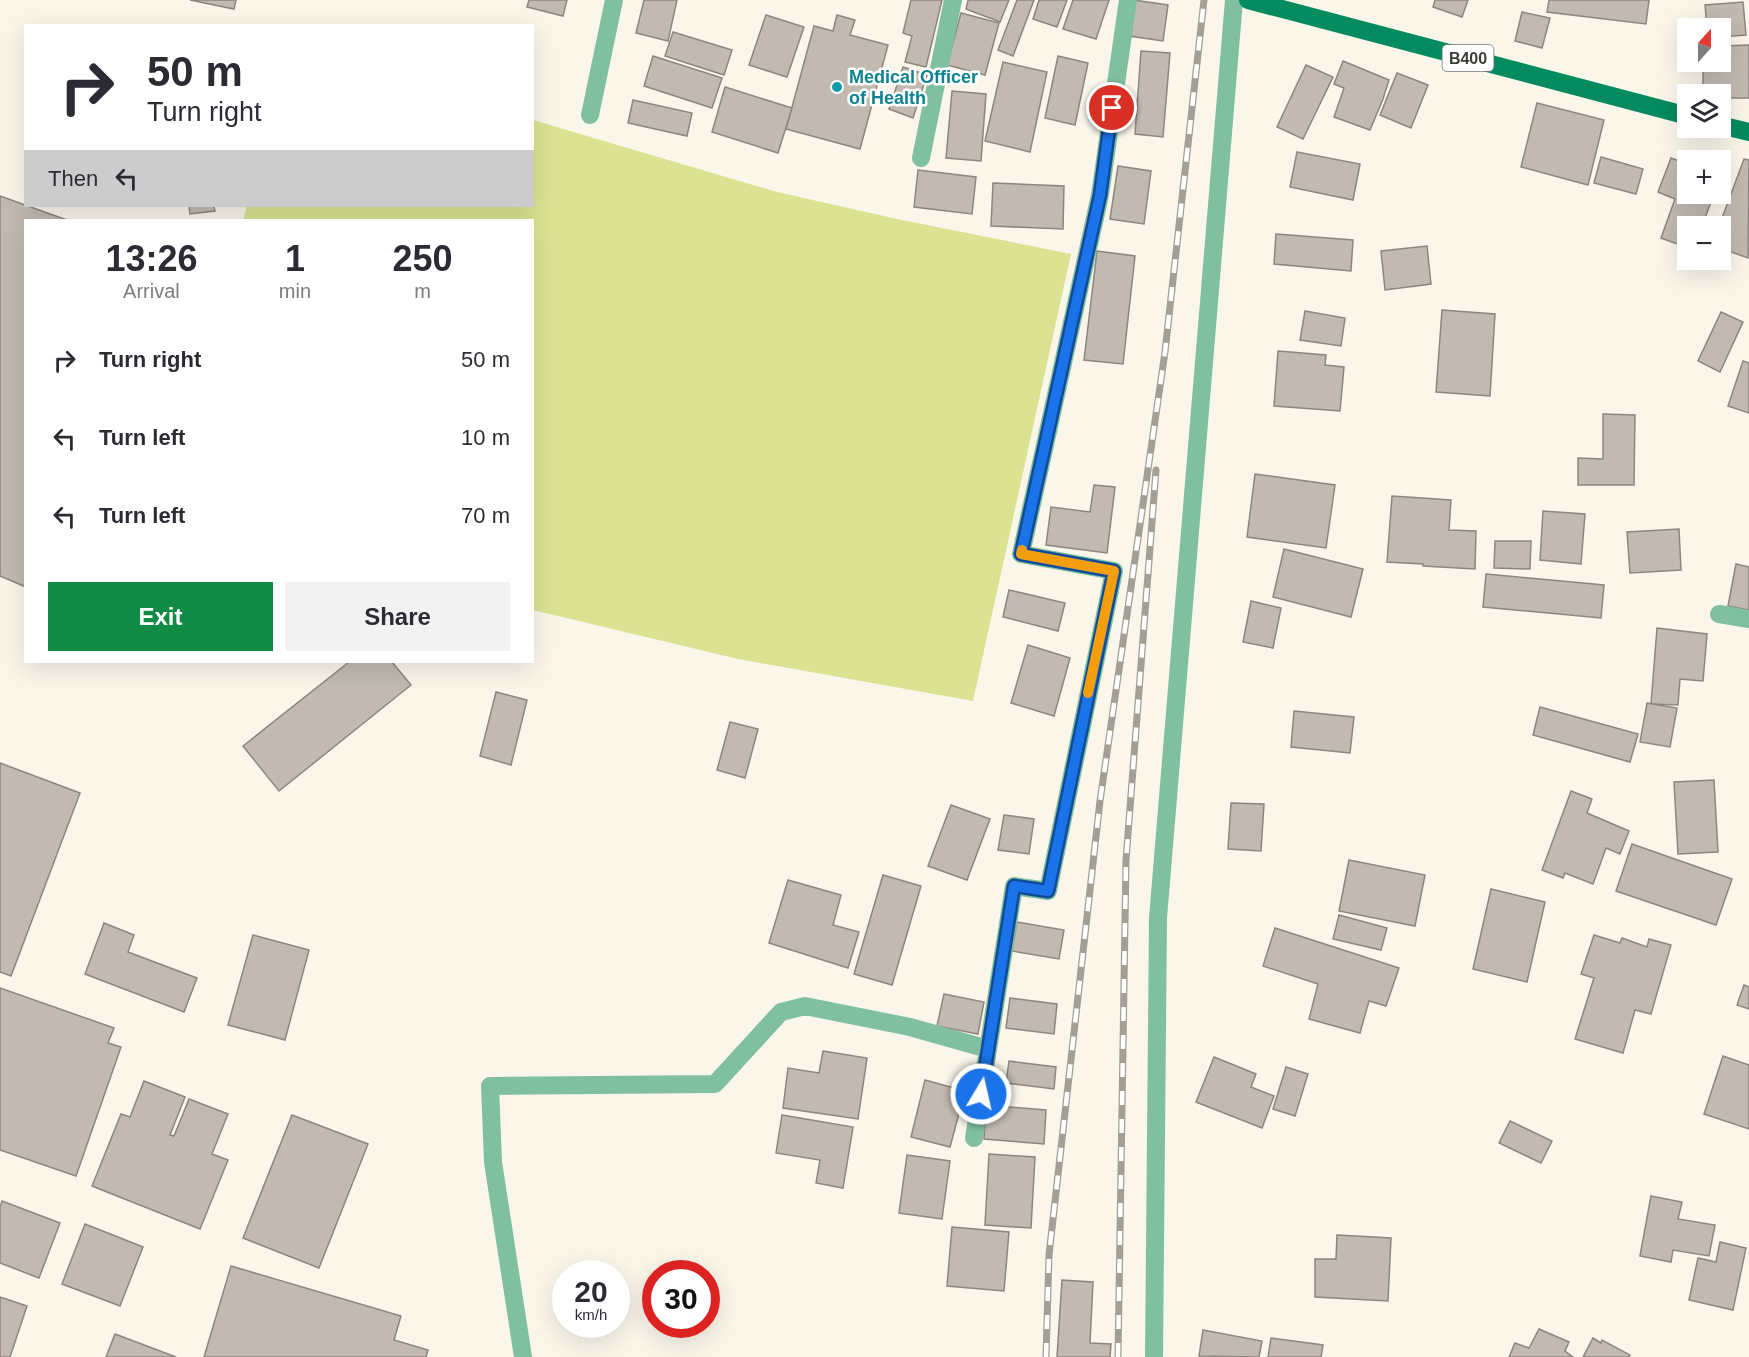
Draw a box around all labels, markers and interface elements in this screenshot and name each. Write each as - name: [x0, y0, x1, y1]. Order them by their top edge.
- north arrow: [1677, 18, 1731, 72]
- map controls: [1677, 18, 1731, 270]
- road number: B400: [1442, 45, 1494, 71]
- icon: right: [48, 48, 126, 126]
- text: 50 m: [147, 48, 243, 95]
- place label: Medical Officer of Health: [849, 67, 978, 108]
- marker: Medical Officer of Health: [830, 80, 844, 94]
- pin: [1086, 82, 1137, 133]
- button: layers: [1677, 84, 1731, 138]
- icon: arrive: [1095, 91, 1128, 124]
- text: Turn right: [147, 97, 262, 127]
- button: +: [1677, 150, 1731, 204]
- icon: left: [110, 162, 143, 195]
- text: Then: [48, 166, 98, 191]
- button: −: [1677, 216, 1731, 270]
- text: 13:26: [105, 238, 197, 279]
- text: 1: [285, 238, 305, 279]
- text: 250: [392, 238, 453, 279]
- text: Arrival: [123, 280, 180, 302]
- text: min: [279, 280, 311, 302]
- text: m: [414, 280, 431, 302]
- icon: right: [48, 344, 81, 377]
- text: Turn right: [99, 347, 201, 372]
- text: 50 m: [461, 347, 510, 372]
- icon: left: [48, 422, 81, 455]
- text: Turn left: [99, 425, 185, 450]
- text: 10 m: [461, 425, 510, 450]
- icon: left: [48, 500, 81, 533]
- text: Turn left: [99, 503, 185, 528]
- text: 70 m: [461, 503, 510, 528]
- button: Exit: [48, 582, 273, 651]
- button: Share: [285, 582, 510, 651]
- position arrow: [949, 1062, 1013, 1126]
- speed limit sign: 30: [642, 1260, 720, 1338]
- text: 20: [574, 1275, 608, 1308]
- text: km/h: [575, 1306, 607, 1323]

